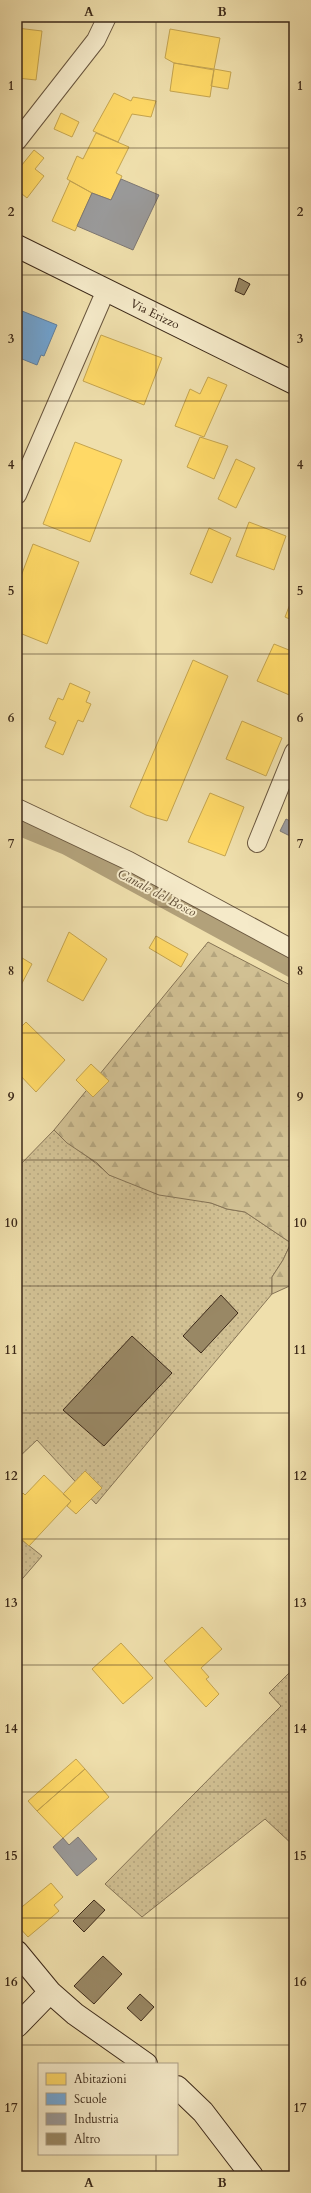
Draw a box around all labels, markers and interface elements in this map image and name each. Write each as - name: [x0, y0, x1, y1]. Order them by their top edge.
- text: A: [84, 3, 94, 21]
- text: B: [217, 3, 227, 21]
- text: 1: [8, 77, 14, 95]
- text: 1: [297, 77, 303, 95]
- text: 2: [8, 203, 15, 221]
- text: 2: [297, 203, 304, 221]
- street label: Via Erizzo: [128, 295, 183, 333]
- text: 3: [8, 330, 15, 348]
- text: 3: [297, 330, 304, 348]
- text: 4: [8, 456, 15, 474]
- text: 4: [297, 456, 304, 474]
- text: 5: [8, 582, 14, 600]
- text: 5: [297, 582, 303, 600]
- text: 6: [8, 709, 15, 727]
- text: 6: [297, 709, 304, 727]
- text: 7: [8, 835, 15, 853]
- text: 7: [297, 835, 304, 853]
- water label: Canale del Bosco: [114, 865, 200, 921]
- text: 8: [8, 962, 14, 980]
- text: 8: [297, 962, 303, 980]
- text: 9: [8, 1088, 15, 1106]
- text: 9: [297, 1088, 304, 1106]
- text: 10: [4, 1214, 18, 1232]
- text: 10: [293, 1214, 307, 1232]
- text: 11: [4, 1341, 18, 1359]
- text: 11: [293, 1341, 307, 1359]
- text: 12: [4, 1467, 18, 1485]
- text: 12: [293, 1467, 307, 1485]
- text: 13: [4, 1594, 18, 1612]
- text: 13: [293, 1594, 307, 1612]
- text: 14: [4, 1720, 18, 1738]
- text: 14: [293, 1720, 307, 1738]
- text: 15: [4, 1847, 18, 1865]
- text: 15: [293, 1847, 307, 1865]
- text: 16: [4, 1973, 18, 1991]
- text: 16: [293, 1973, 307, 1991]
- legend: [38, 2063, 178, 2155]
- text: Abitazioni: [74, 2071, 127, 2087]
- text: Scuole: [74, 2091, 107, 2107]
- text: 17: [4, 2099, 18, 2117]
- text: 17: [293, 2099, 307, 2117]
- text: Industria: [74, 2111, 119, 2127]
- text: Altro: [74, 2131, 101, 2147]
- text: A: [84, 2174, 94, 2192]
- text: B: [217, 2174, 227, 2192]

